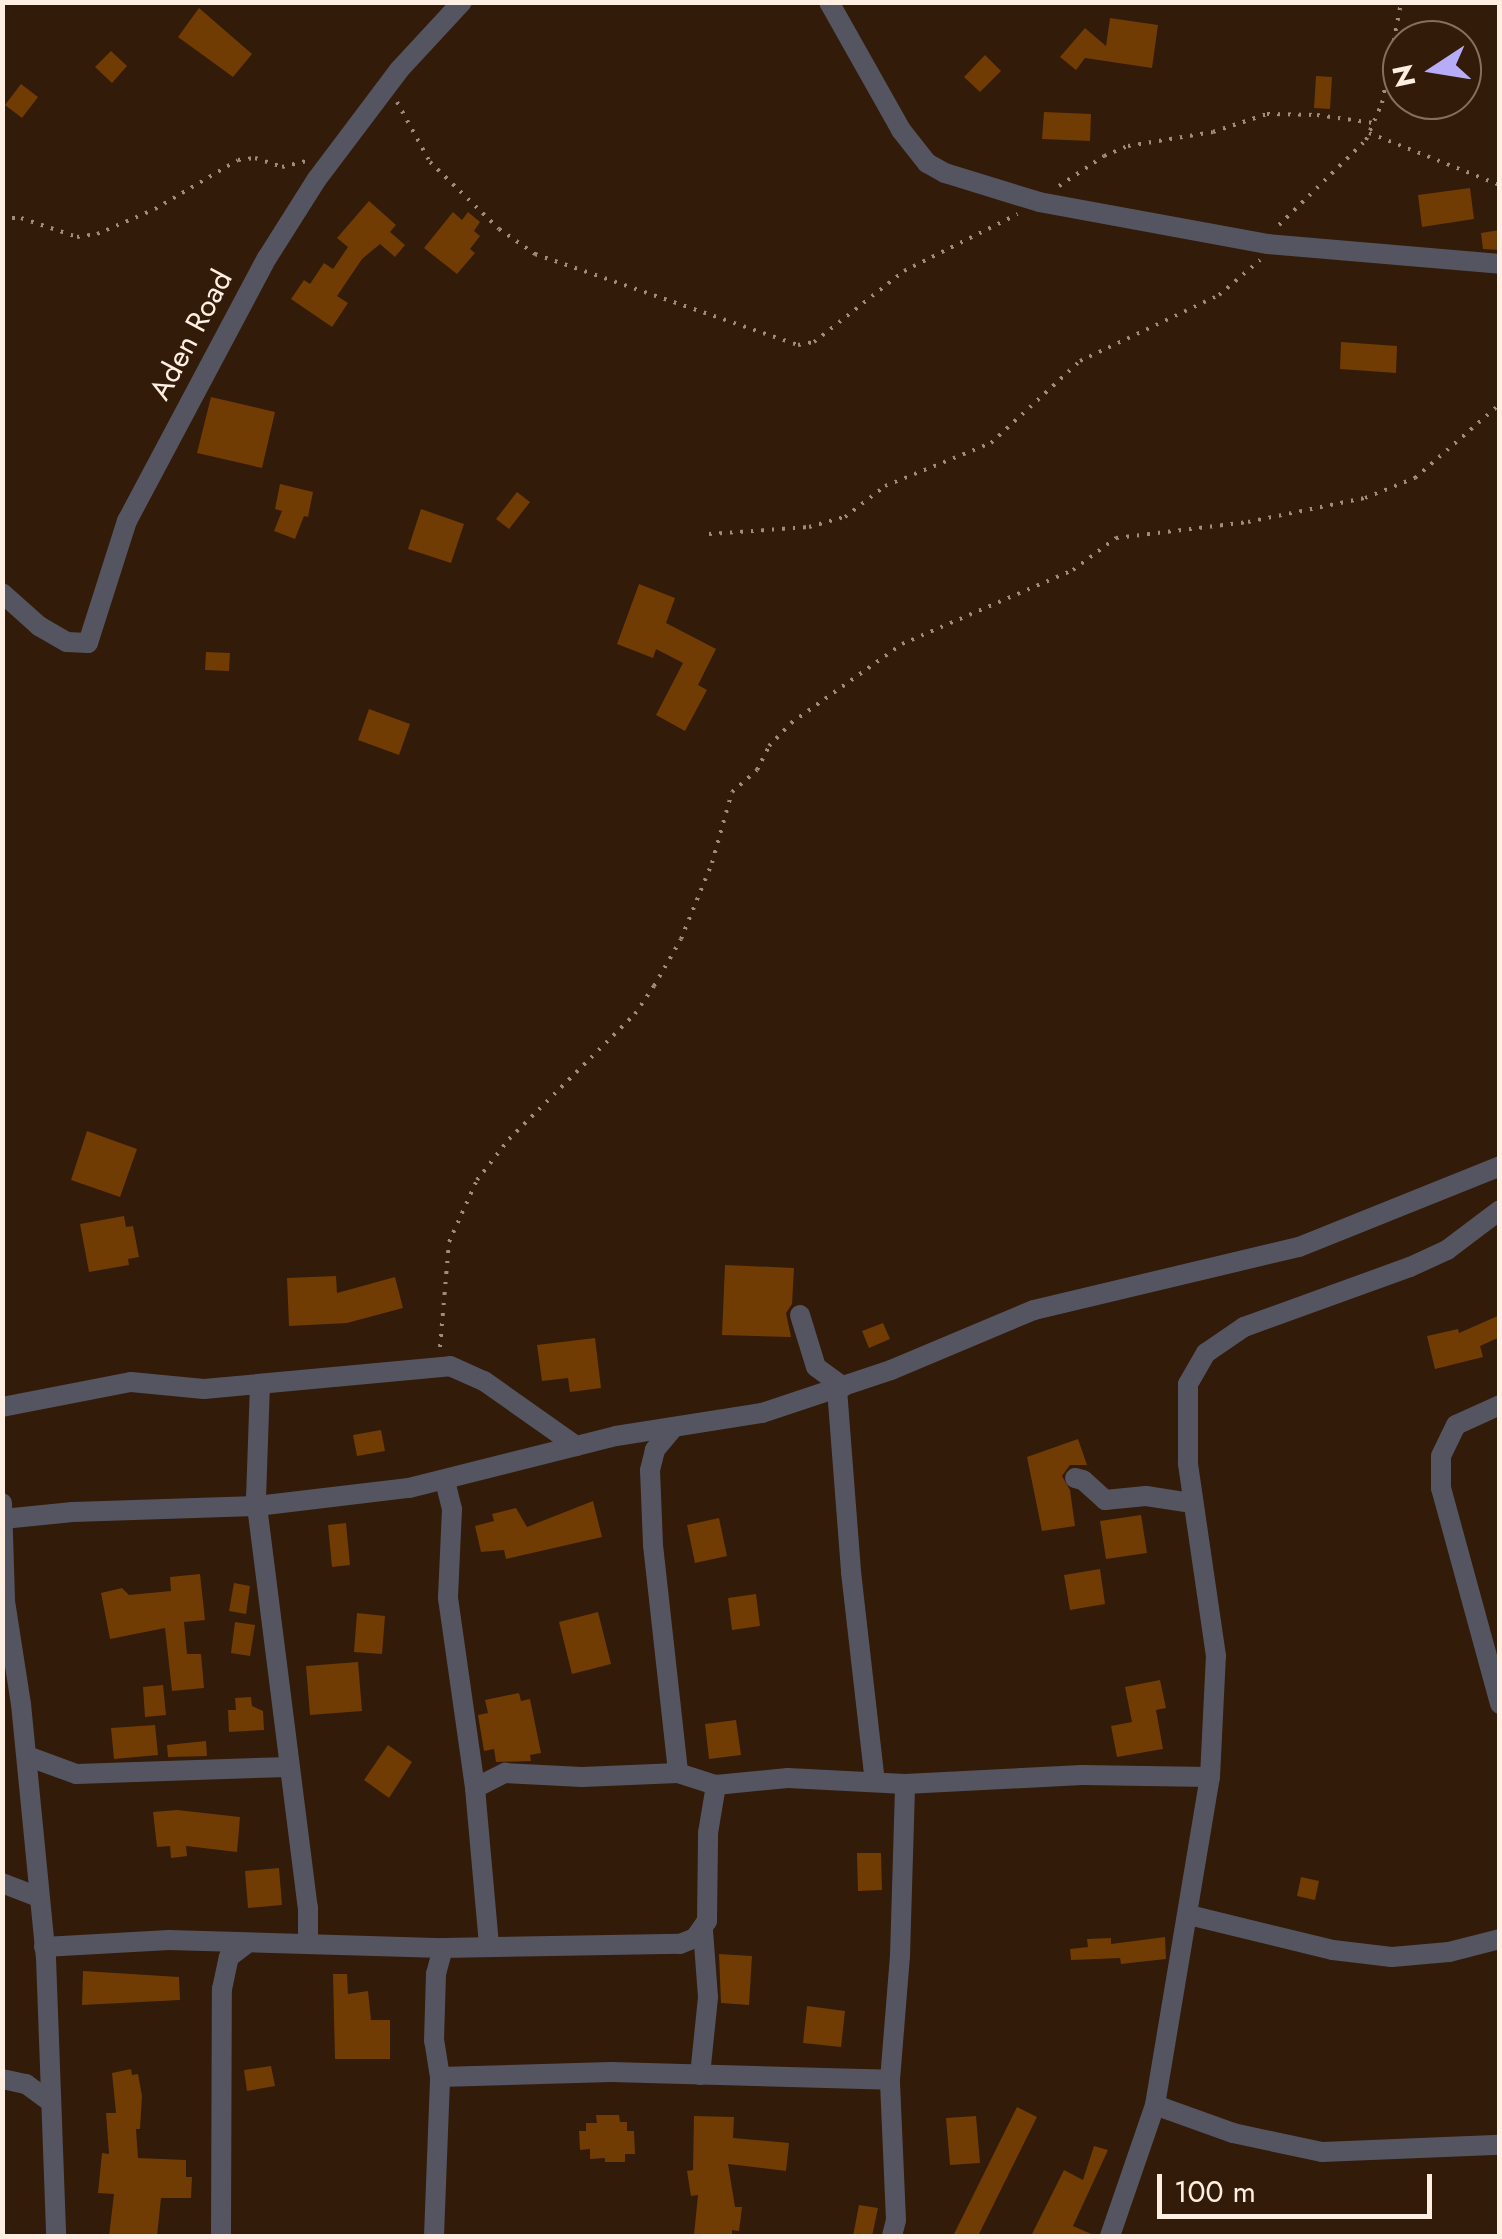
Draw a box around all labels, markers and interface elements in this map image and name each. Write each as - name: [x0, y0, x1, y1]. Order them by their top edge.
- north arrow: [1382, 20, 1482, 120]
- text: N: [1382, 61, 1426, 91]
- street label: Aden Road: [142, 264, 240, 406]
- scale bar: [1162, 2154, 1437, 2216]
- text: 100 m: [1174, 2170, 1256, 2213]

